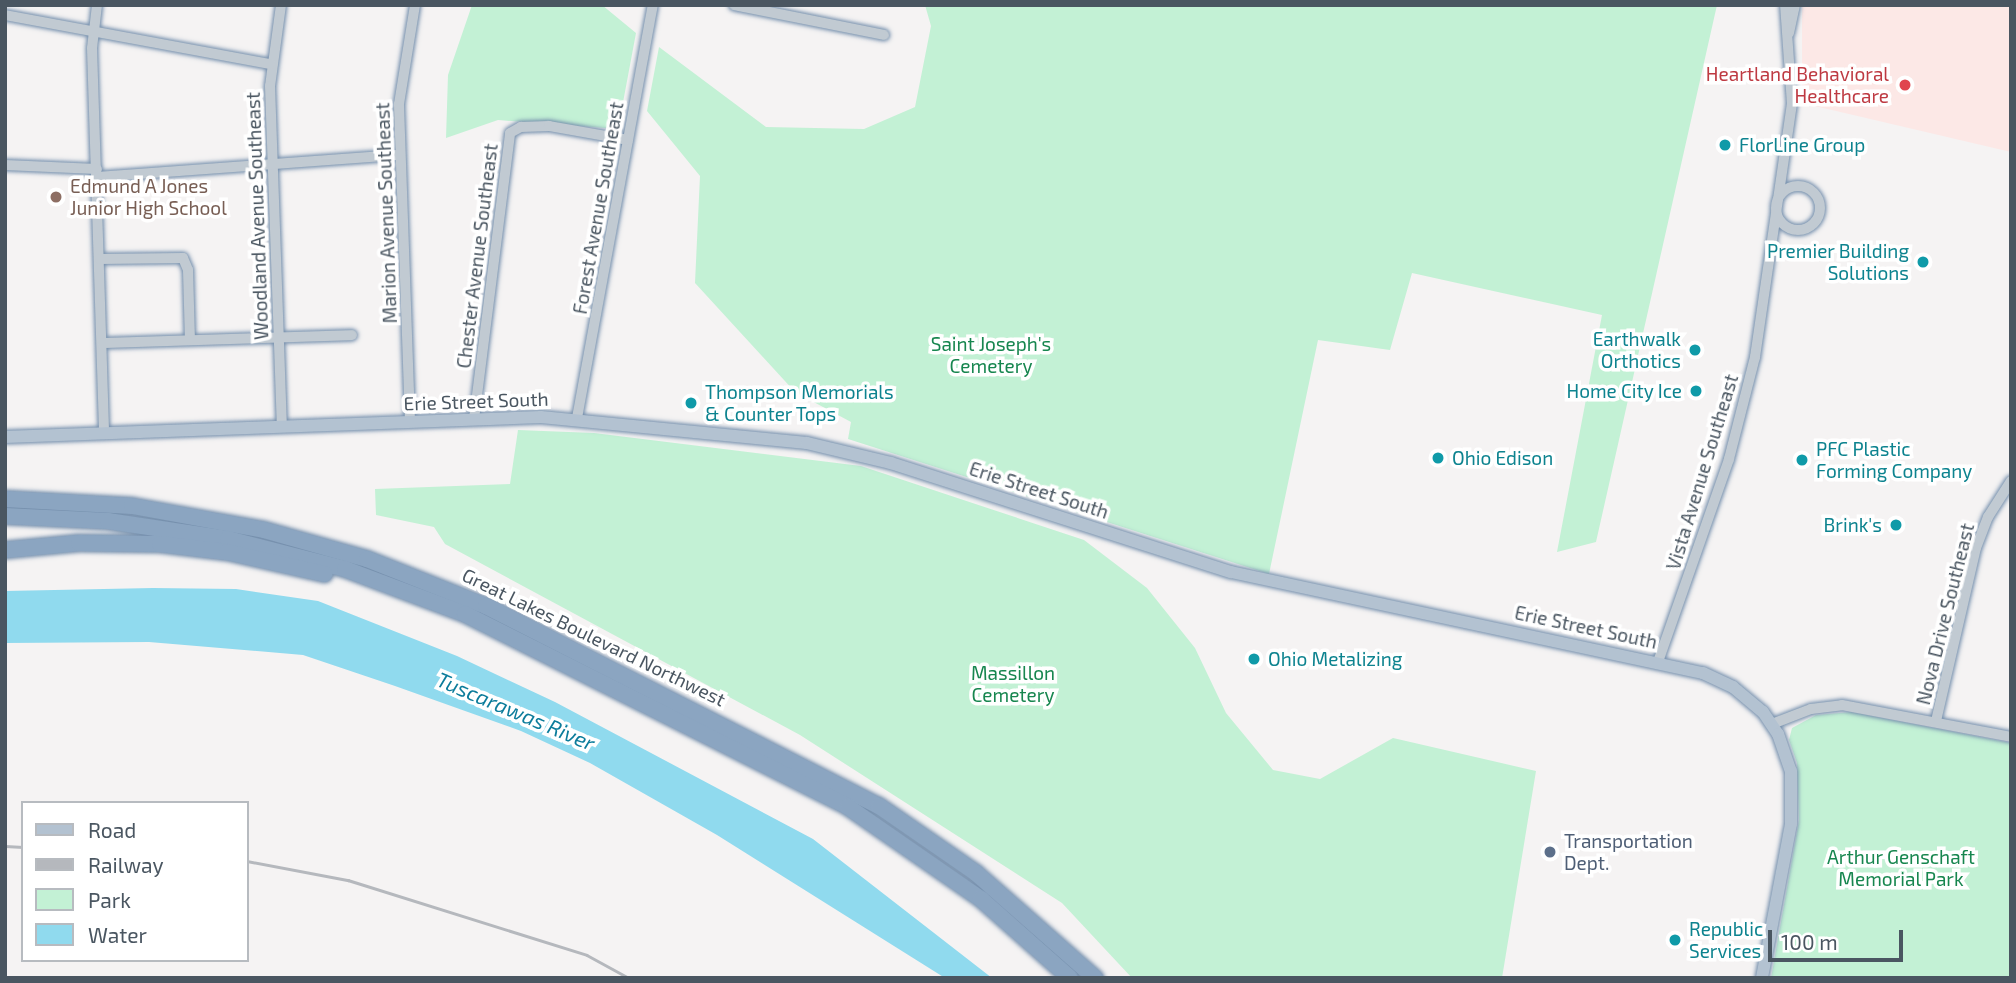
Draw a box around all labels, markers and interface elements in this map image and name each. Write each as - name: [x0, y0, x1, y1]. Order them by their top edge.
- place label: Heartland Behavioral Healthcare: [1706, 63, 1889, 107]
- marker: Heartland Behavioral Healthcare: [1895, 75, 1915, 95]
- street label: Woodland Avenue Southeast: [241, 91, 273, 341]
- street label: Forest Avenue Southeast: [568, 100, 628, 316]
- street label: Marion Avenue Southeast: [371, 102, 401, 324]
- place label: FlorLine Group: [1739, 134, 1865, 156]
- marker: FlorLine Group: [1717, 137, 1733, 153]
- street label: Chester Avenue Southeast: [452, 142, 502, 370]
- place label: Edmund A Jones Junior High School: [70, 175, 227, 219]
- marker: Edmund A Jones Junior High School: [48, 189, 64, 205]
- place label: Premier Building Solutions: [1767, 240, 1909, 284]
- marker: Premier Building Solutions: [1915, 254, 1931, 270]
- place label: Earthwalk Orthotics: [1593, 328, 1681, 372]
- park label: Saint Joseph's Cemetery: [931, 333, 1051, 377]
- marker: Earthwalk Orthotics: [1687, 342, 1703, 358]
- street label: Vista Avenue Southeast: [1661, 371, 1743, 573]
- place label: Home City Ice: [1566, 380, 1682, 402]
- place label: Thompson Memorials & Counter Tops: [705, 381, 894, 425]
- marker: Home City Ice: [1688, 383, 1704, 399]
- street label: Erie Street South: [403, 387, 549, 415]
- marker: Thompson Memorials & Counter Tops: [683, 395, 699, 411]
- place label: PFC Plastic Forming Company: [1816, 438, 1972, 482]
- place label: Ohio Edison: [1452, 447, 1553, 469]
- marker: Ohio Edison: [1430, 450, 1446, 466]
- marker: PFC Plastic Forming Company: [1794, 452, 1810, 468]
- street label: Erie Street South: [967, 457, 1111, 523]
- place label: Brink's: [1824, 514, 1882, 536]
- marker: Brink's: [1888, 517, 1904, 533]
- street label: Nova Drive Southeast: [1911, 521, 1979, 707]
- street label: Great Lakes Boulevard Northwest: [459, 563, 729, 711]
- street label: Erie Street South: [1513, 601, 1659, 653]
- place label: Ohio Metalizing: [1268, 648, 1402, 670]
- marker: Ohio Metalizing: [1246, 651, 1262, 667]
- park label: Massillon Cemetery: [971, 662, 1055, 706]
- water label: Tuscarawas River: [433, 666, 599, 756]
- legend: [21, 801, 248, 962]
- text: Road: [88, 817, 136, 842]
- place label: Transportation Dept.: [1564, 830, 1693, 874]
- marker: Transportation Dept.: [1542, 844, 1558, 860]
- park label: Arthur Genschaft Memorial Park: [1827, 846, 1975, 890]
- text: Railway: [88, 852, 164, 877]
- text: Park: [88, 887, 131, 912]
- scale bar: [1771, 916, 1906, 960]
- place label: Republic Services: [1689, 918, 1763, 962]
- text: Water: [88, 922, 147, 947]
- text: 100 m: [1781, 929, 1838, 954]
- marker: Republic Services: [1667, 932, 1683, 948]

